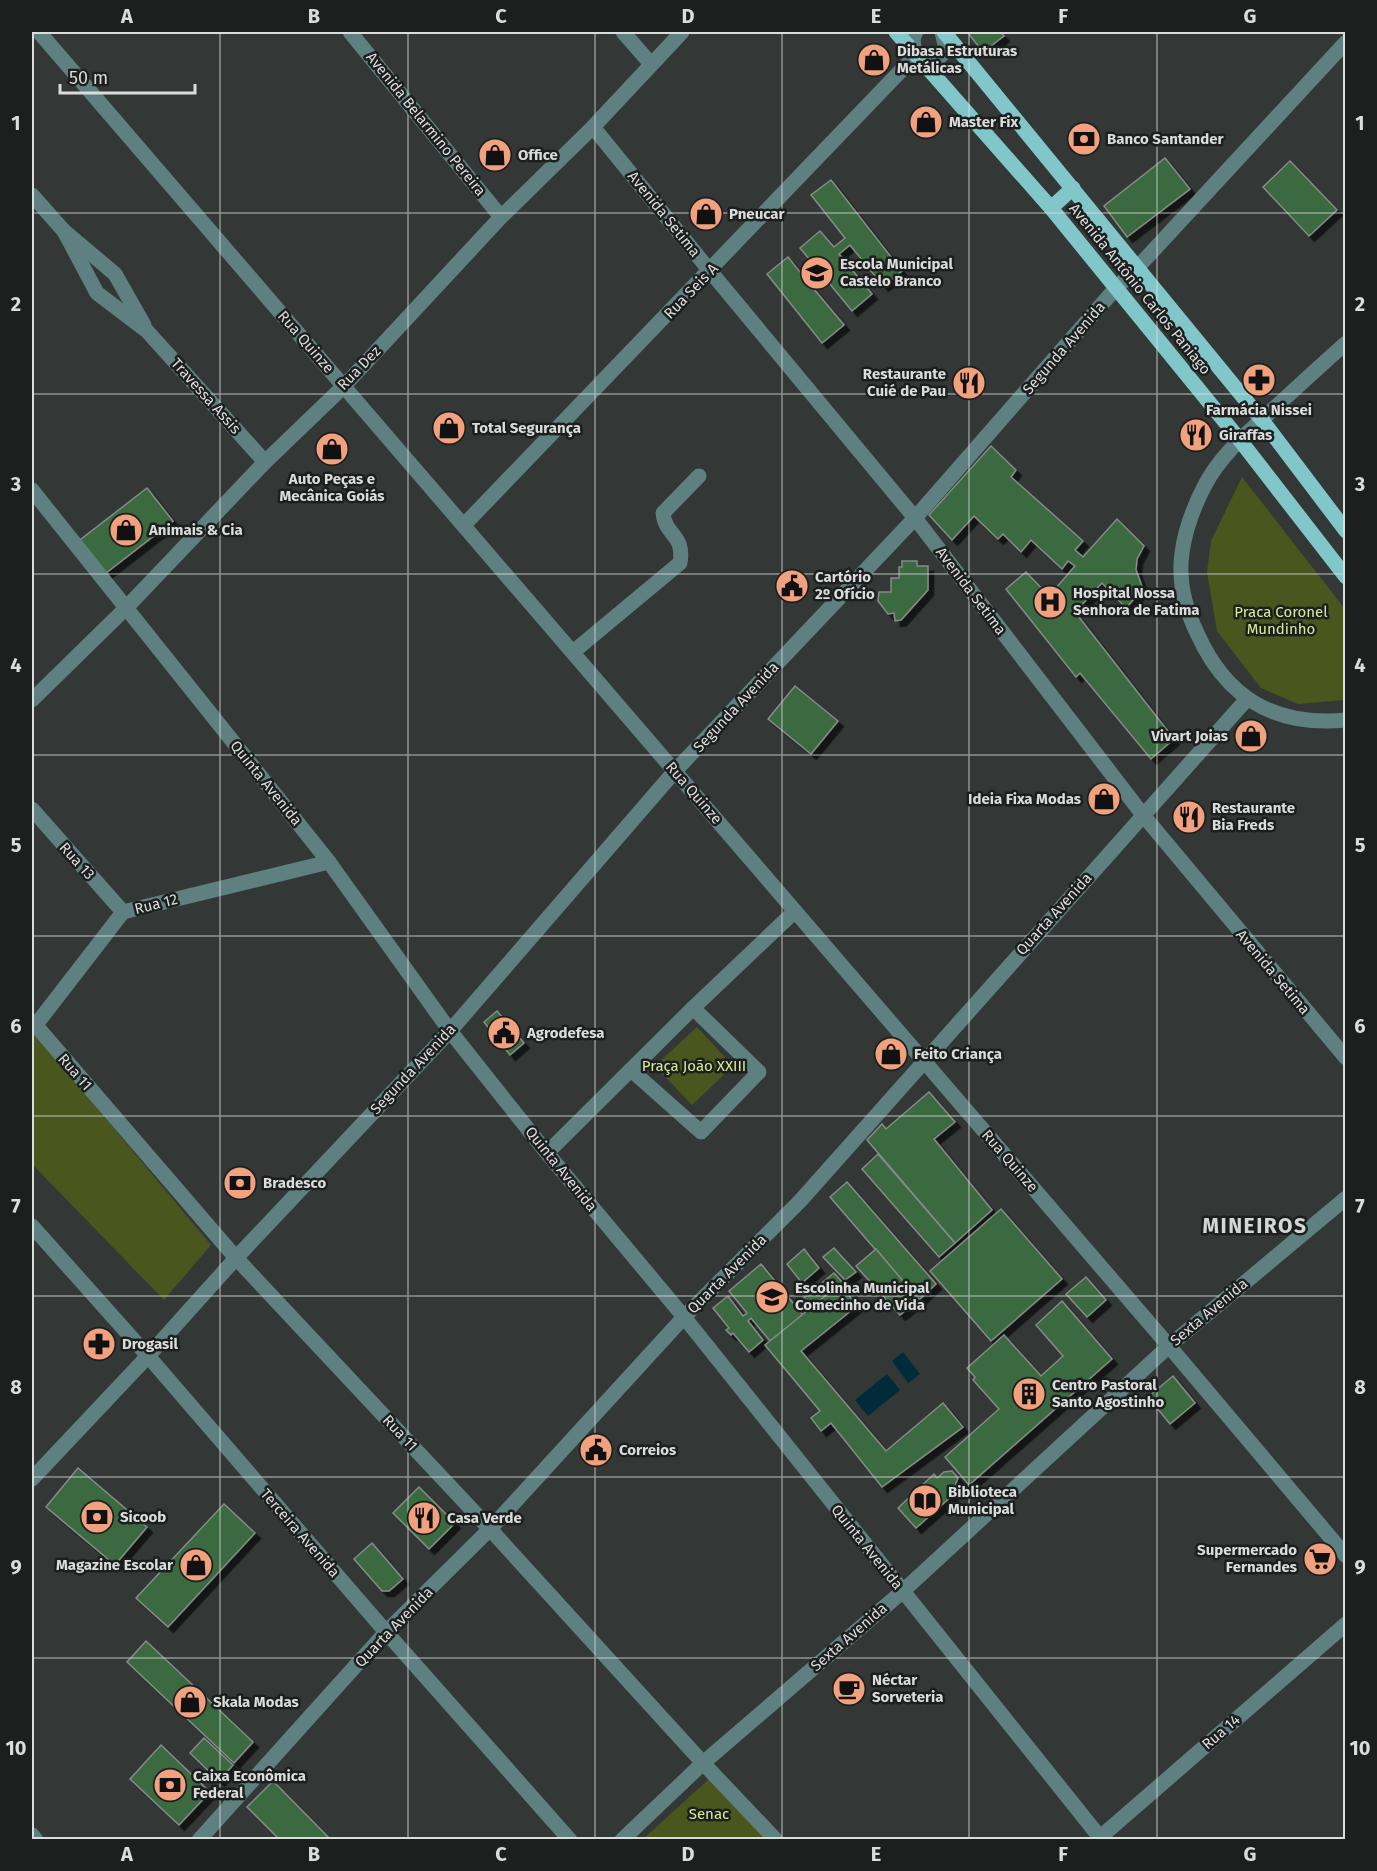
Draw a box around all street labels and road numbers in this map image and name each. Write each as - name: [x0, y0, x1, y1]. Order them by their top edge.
- street label: Avenida Belarmino Pereira: [362, 48, 490, 200]
- street label: Avenida Setima: [624, 167, 704, 261]
- street label: Avenida Antônio Carlos Paniago: [1065, 200, 1215, 378]
- street label: Rua Seis A: [660, 259, 722, 322]
- street label: Segunda Avenida: [1019, 298, 1109, 398]
- street label: Rua Quinze: [274, 307, 338, 377]
- street label: Rua Dez: [334, 342, 385, 394]
- street label: Travessa Assis: [167, 354, 245, 438]
- street label: Avenida Setima: [932, 544, 1010, 638]
- street label: Segunda Avenida: [690, 658, 782, 756]
- street label: Quinta Avenida: [226, 737, 306, 829]
- street label: Rua Quinze: [662, 758, 726, 828]
- street label: Rua 13: [56, 839, 98, 883]
- street label: Quarta Avenida: [1012, 869, 1096, 959]
- street label: Rua 12: [133, 890, 179, 918]
- street label: Avenida Setima: [1232, 926, 1314, 1018]
- street label: Segunda Avenida: [367, 1020, 459, 1118]
- street label: Rua 11: [54, 1050, 96, 1094]
- street label: Quinta Avenida: [521, 1123, 601, 1215]
- street label: Rua Quinze: [978, 1126, 1042, 1196]
- street label: Quarta Avenida: [684, 1231, 770, 1317]
- street label: Sexta Avenida: [1167, 1275, 1251, 1349]
- street label: Rua 11: [379, 1411, 421, 1455]
- street label: Terceira Avenida: [257, 1485, 343, 1581]
- street label: Quinta Avenida: [827, 1501, 907, 1593]
- street label: Quarta Avenida: [351, 1583, 437, 1671]
- street label: Sexta Avenida: [807, 1599, 891, 1675]
- street label: Rua 14: [1198, 1711, 1244, 1753]

